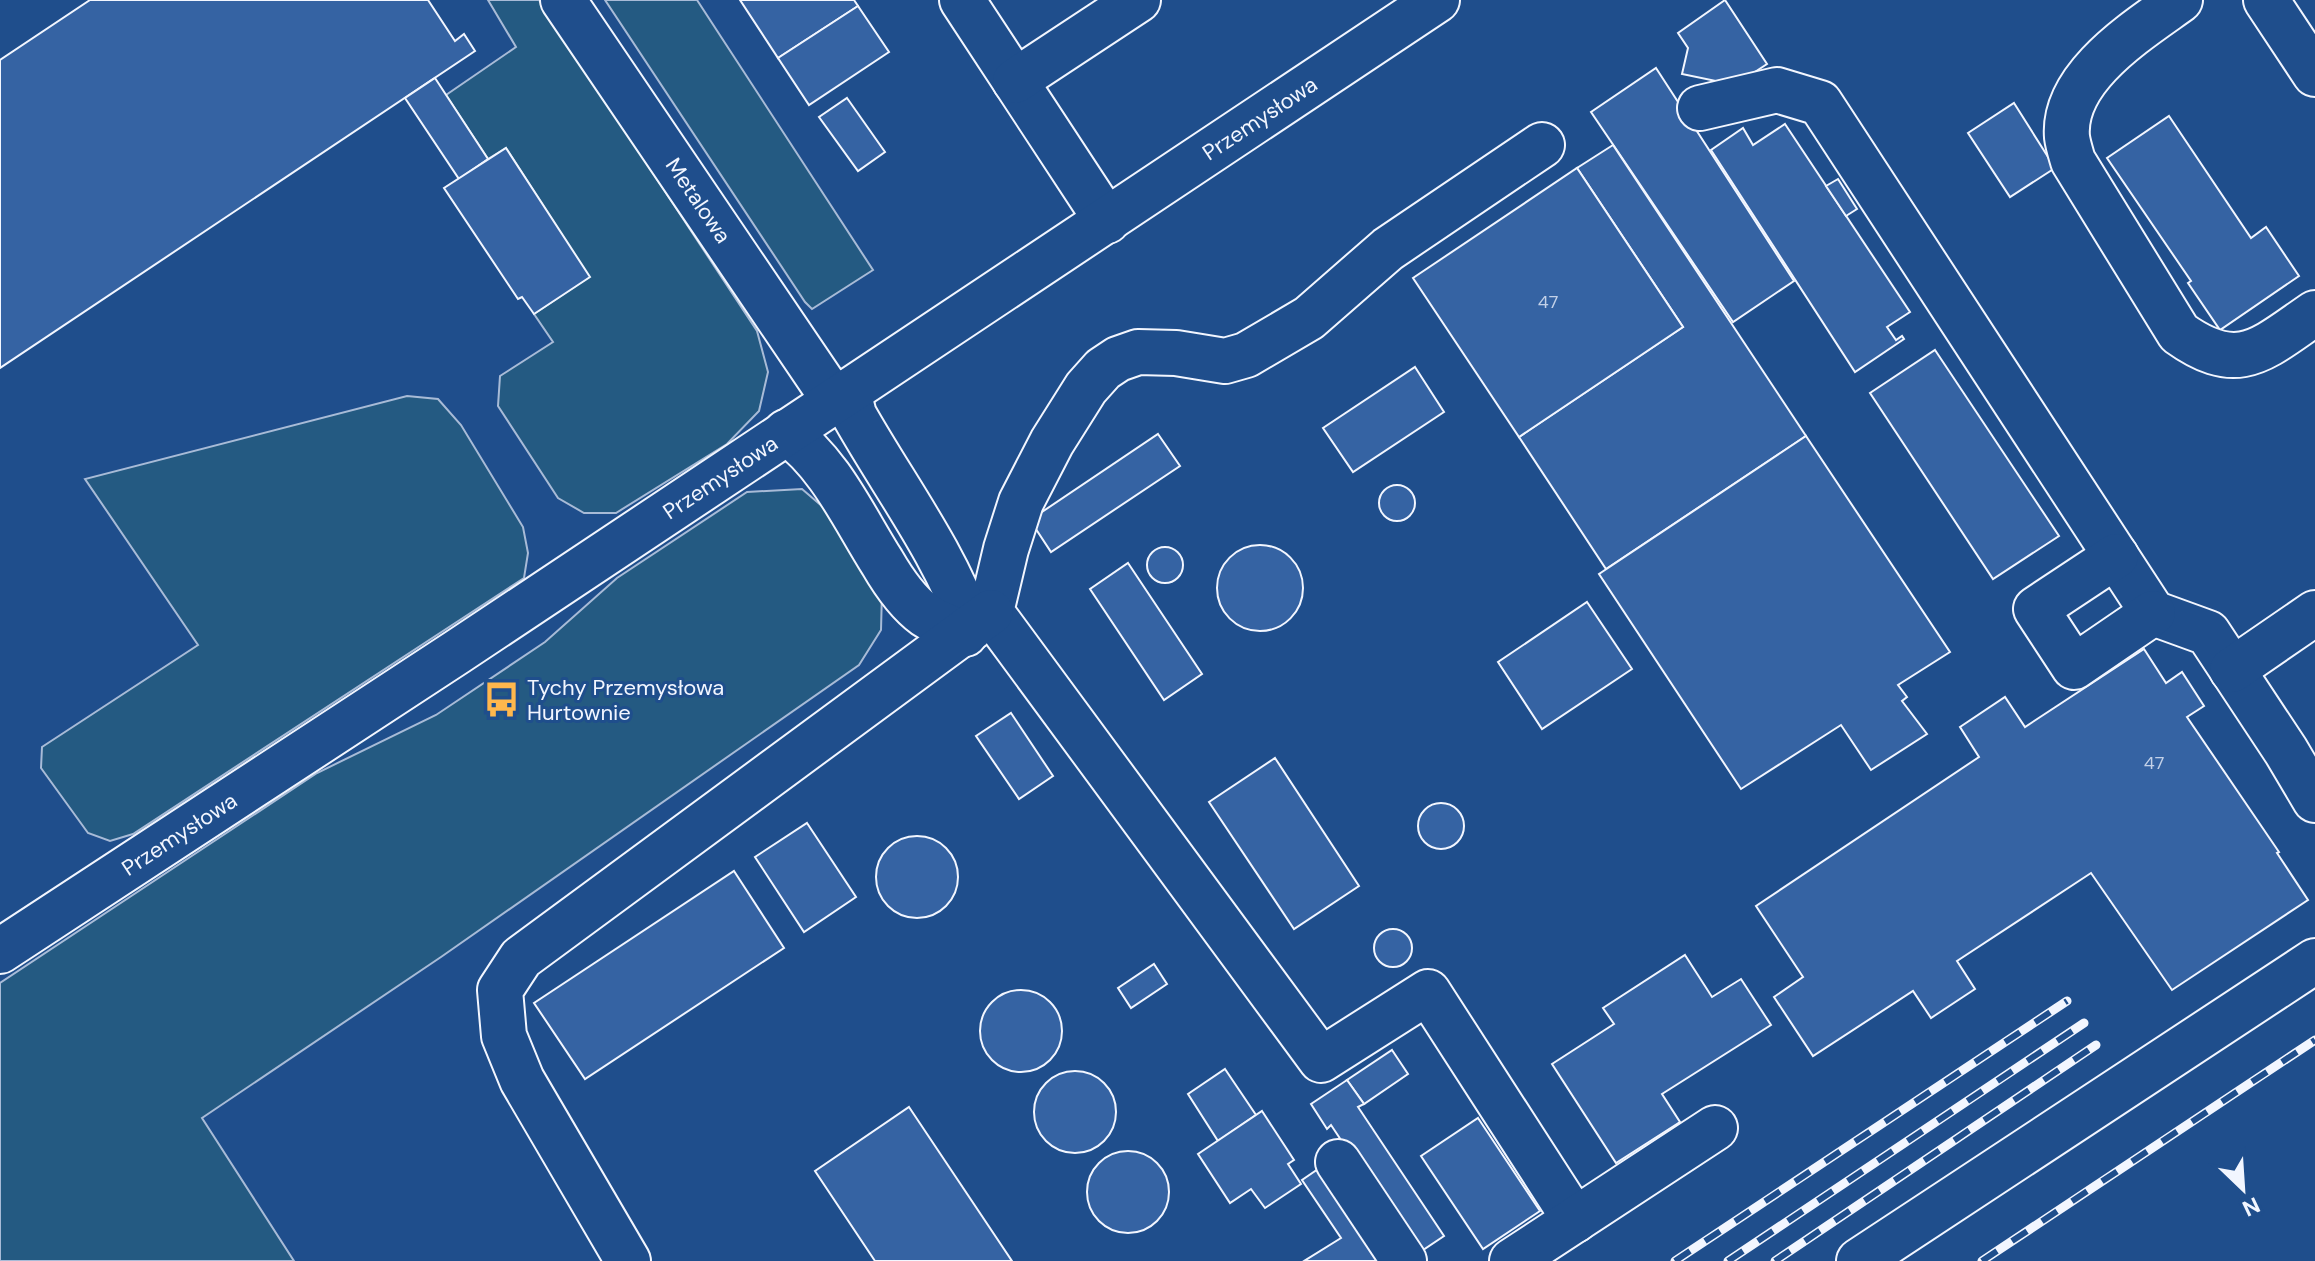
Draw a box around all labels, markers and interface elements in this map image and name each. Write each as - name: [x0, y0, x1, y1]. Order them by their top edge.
- street label: Przemysłowa: [1197, 69, 1322, 167]
- street label: Metalowa: [659, 152, 738, 249]
- house number: 47: [1538, 290, 1558, 314]
- street label: Przemysłowa: [657, 428, 783, 526]
- place label: Tychy Przemysłowa Hurtownie: [527, 673, 724, 727]
- bus stop icon: Tychy Przemysłowa Hurtownie: [482, 681, 520, 719]
- house number: 47: [2144, 751, 2164, 775]
- street label: Przemysłowa: [116, 786, 242, 882]
- north arrow: [2203, 1149, 2283, 1229]
- text: N: [2238, 1190, 2265, 1223]

